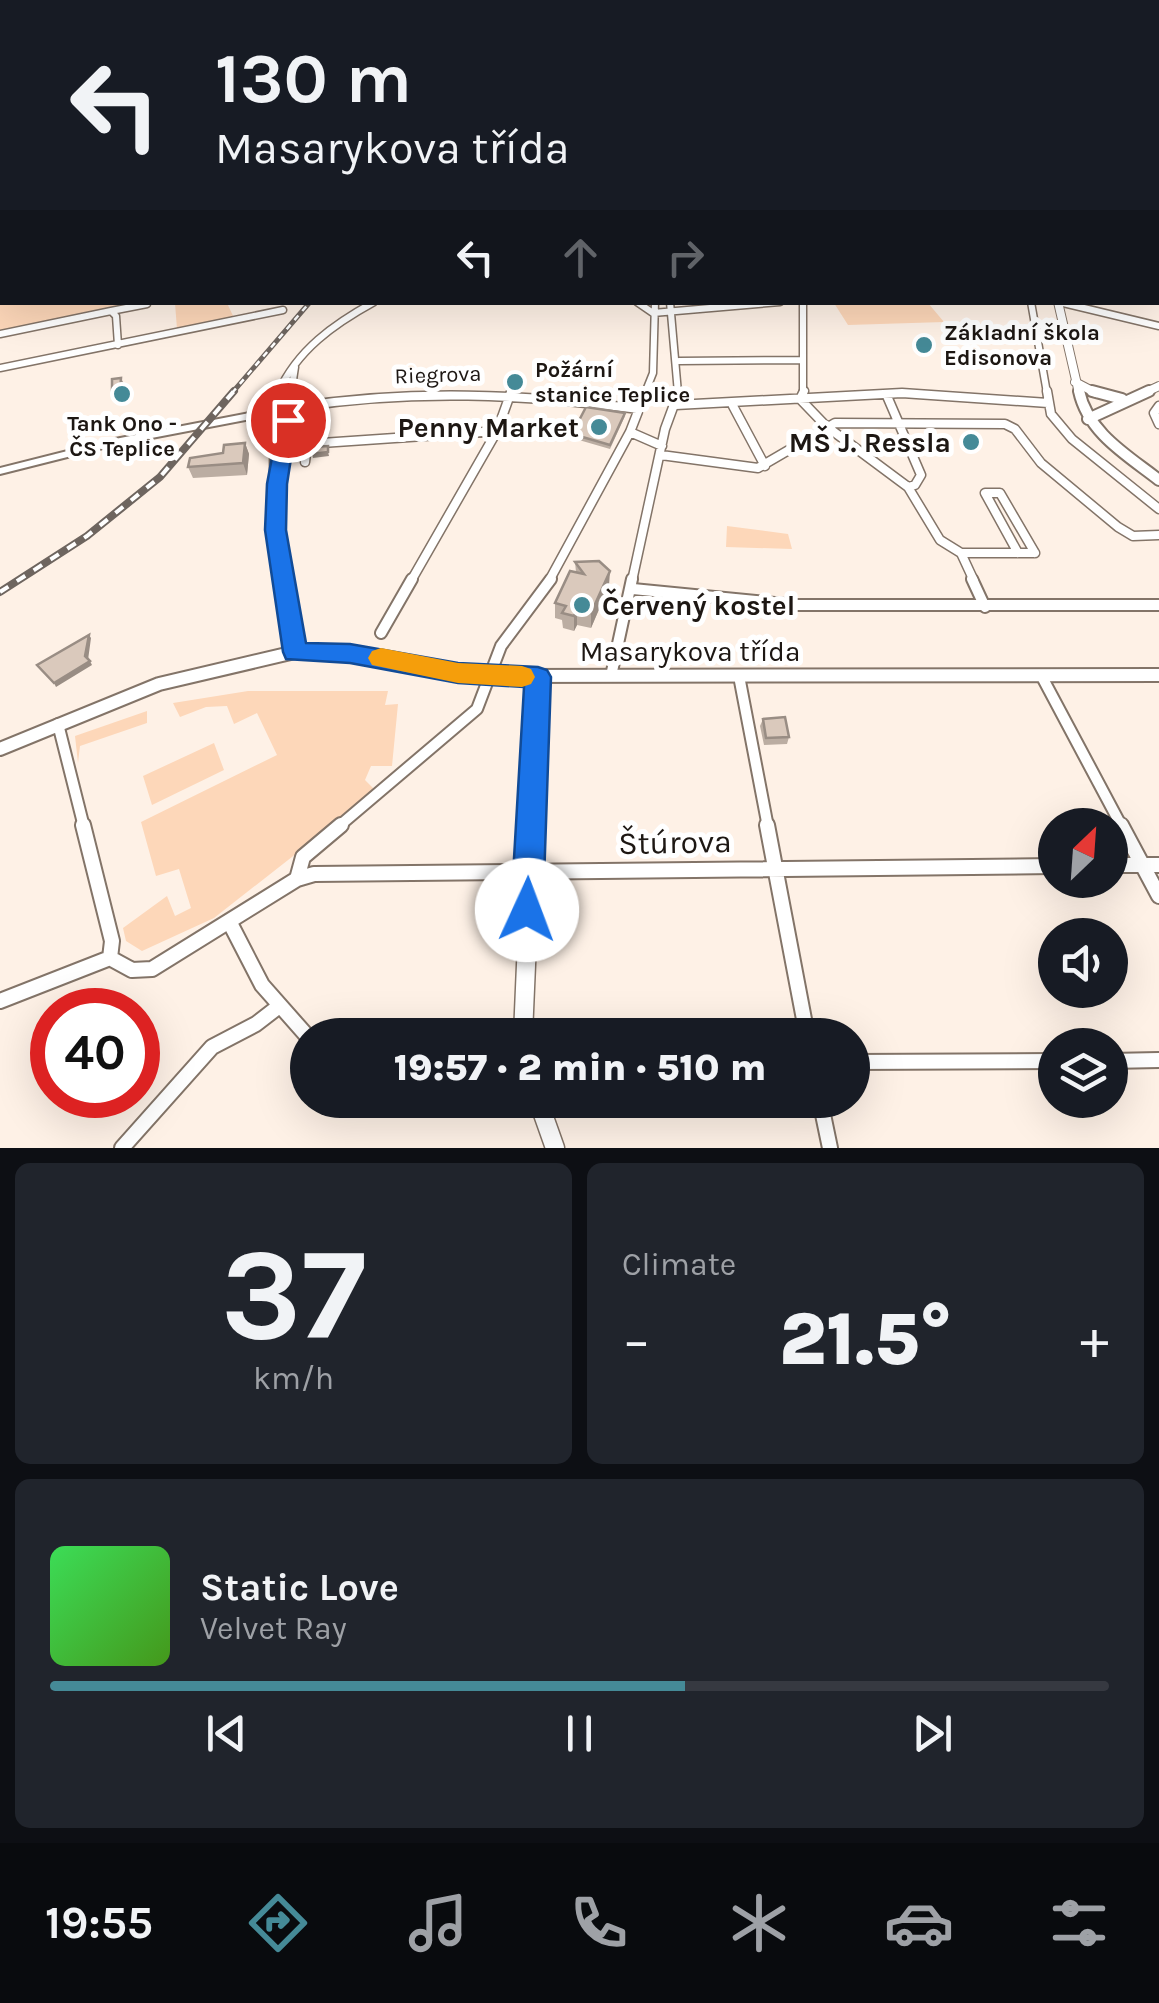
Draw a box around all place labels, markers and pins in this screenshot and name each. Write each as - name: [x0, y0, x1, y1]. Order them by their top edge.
- place label: Základní škola Edisonova: [944, 320, 1100, 371]
- marker: Základní škola Edisonova: [913, 334, 935, 356]
- place label: Požární stanice Teplice: [535, 357, 690, 408]
- marker: Požární stanice Teplice: [504, 371, 526, 393]
- pin: [246, 378, 331, 463]
- marker: Tank Ono - ČS Teplice: [111, 383, 133, 405]
- place label: Tank Ono - ČS Teplice: [67, 411, 177, 462]
- place label: Penny Market: [398, 411, 579, 444]
- marker: Penny Market: [588, 416, 610, 438]
- place label: MŠ J. Ressla: [789, 425, 951, 459]
- marker: MŠ J. Ressla: [960, 431, 982, 453]
- place label: Červený kostel: [602, 588, 795, 622]
- marker: Červený kostel: [571, 594, 593, 616]

